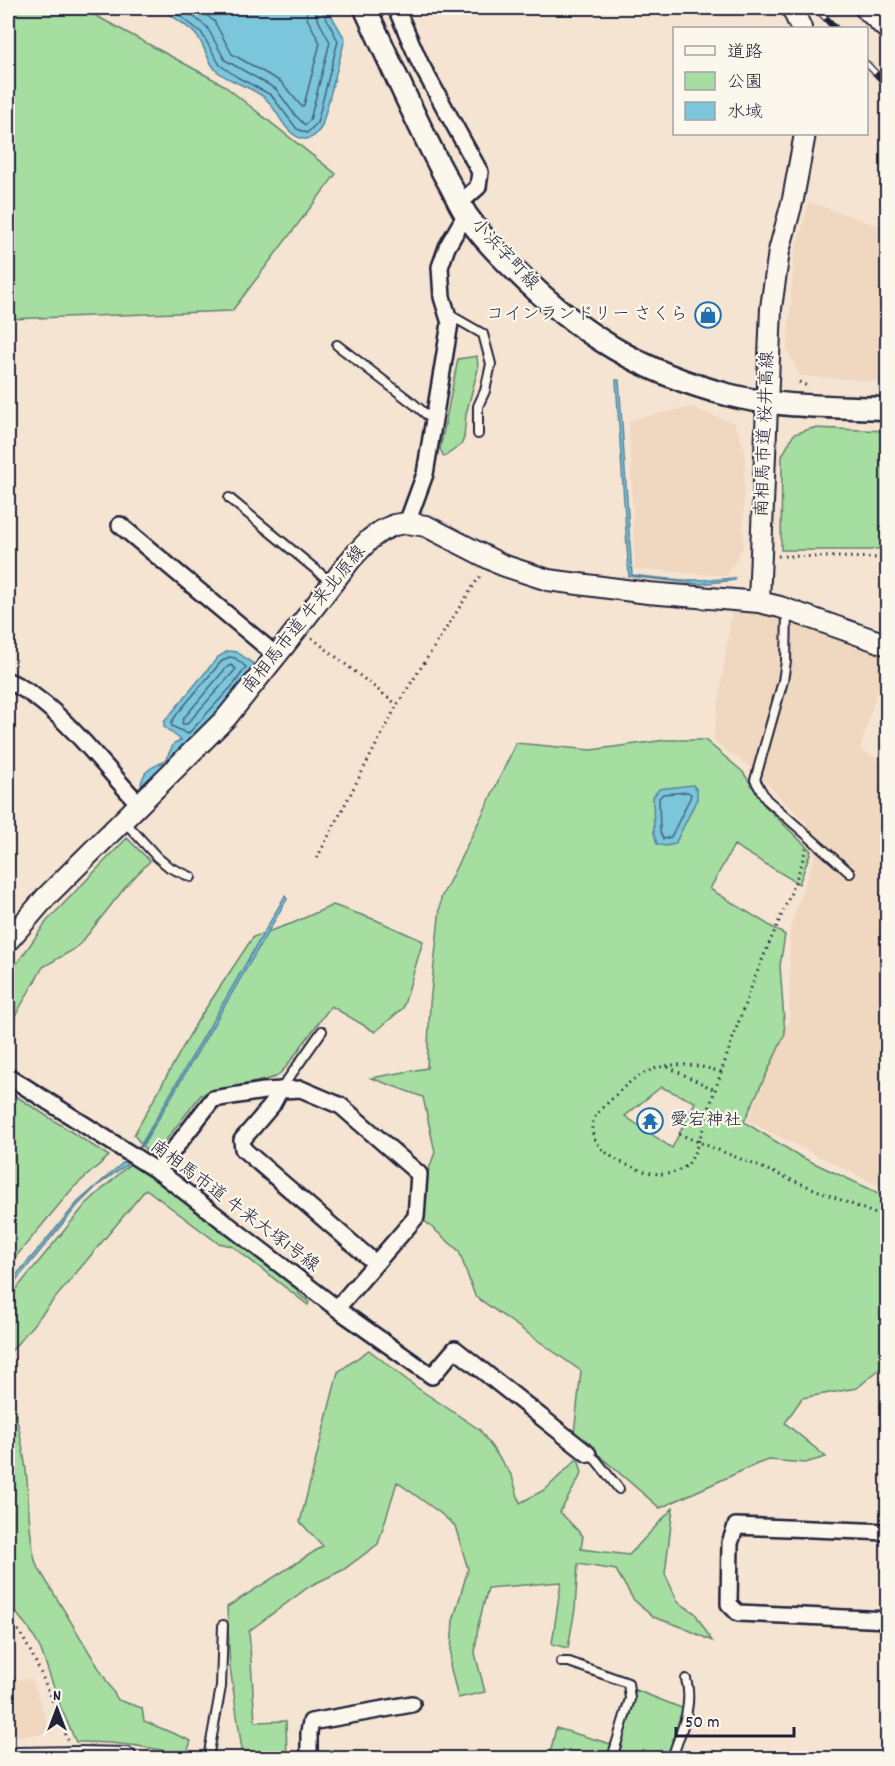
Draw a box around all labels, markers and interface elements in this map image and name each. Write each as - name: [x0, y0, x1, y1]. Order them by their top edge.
- legend: [673, 27, 868, 135]
- text: 道路: [727, 41, 763, 66]
- text: 公園: [727, 71, 763, 96]
- text: 水域: [727, 101, 763, 126]
- street label: 小浜字町線: [464, 214, 544, 296]
- shop icon: コインランドリー さくら: [693, 300, 723, 330]
- place label: コインランドリー さくら: [486, 303, 688, 328]
- street label: 南相馬市道 桜井高線: [751, 351, 781, 517]
- street label: 南相馬市道 牛来北原線: [237, 541, 373, 699]
- temple icon: 愛宕神社: [635, 1106, 665, 1136]
- place label: 愛宕神社: [670, 1109, 742, 1134]
- street label: 南相馬市道 牛来大塚1号線: [144, 1135, 324, 1279]
- north arrow: [27, 1679, 87, 1739]
- text: N: [53, 1685, 61, 1708]
- scale bar: [676, 1700, 794, 1738]
- text: 50 m: [685, 1711, 720, 1736]

